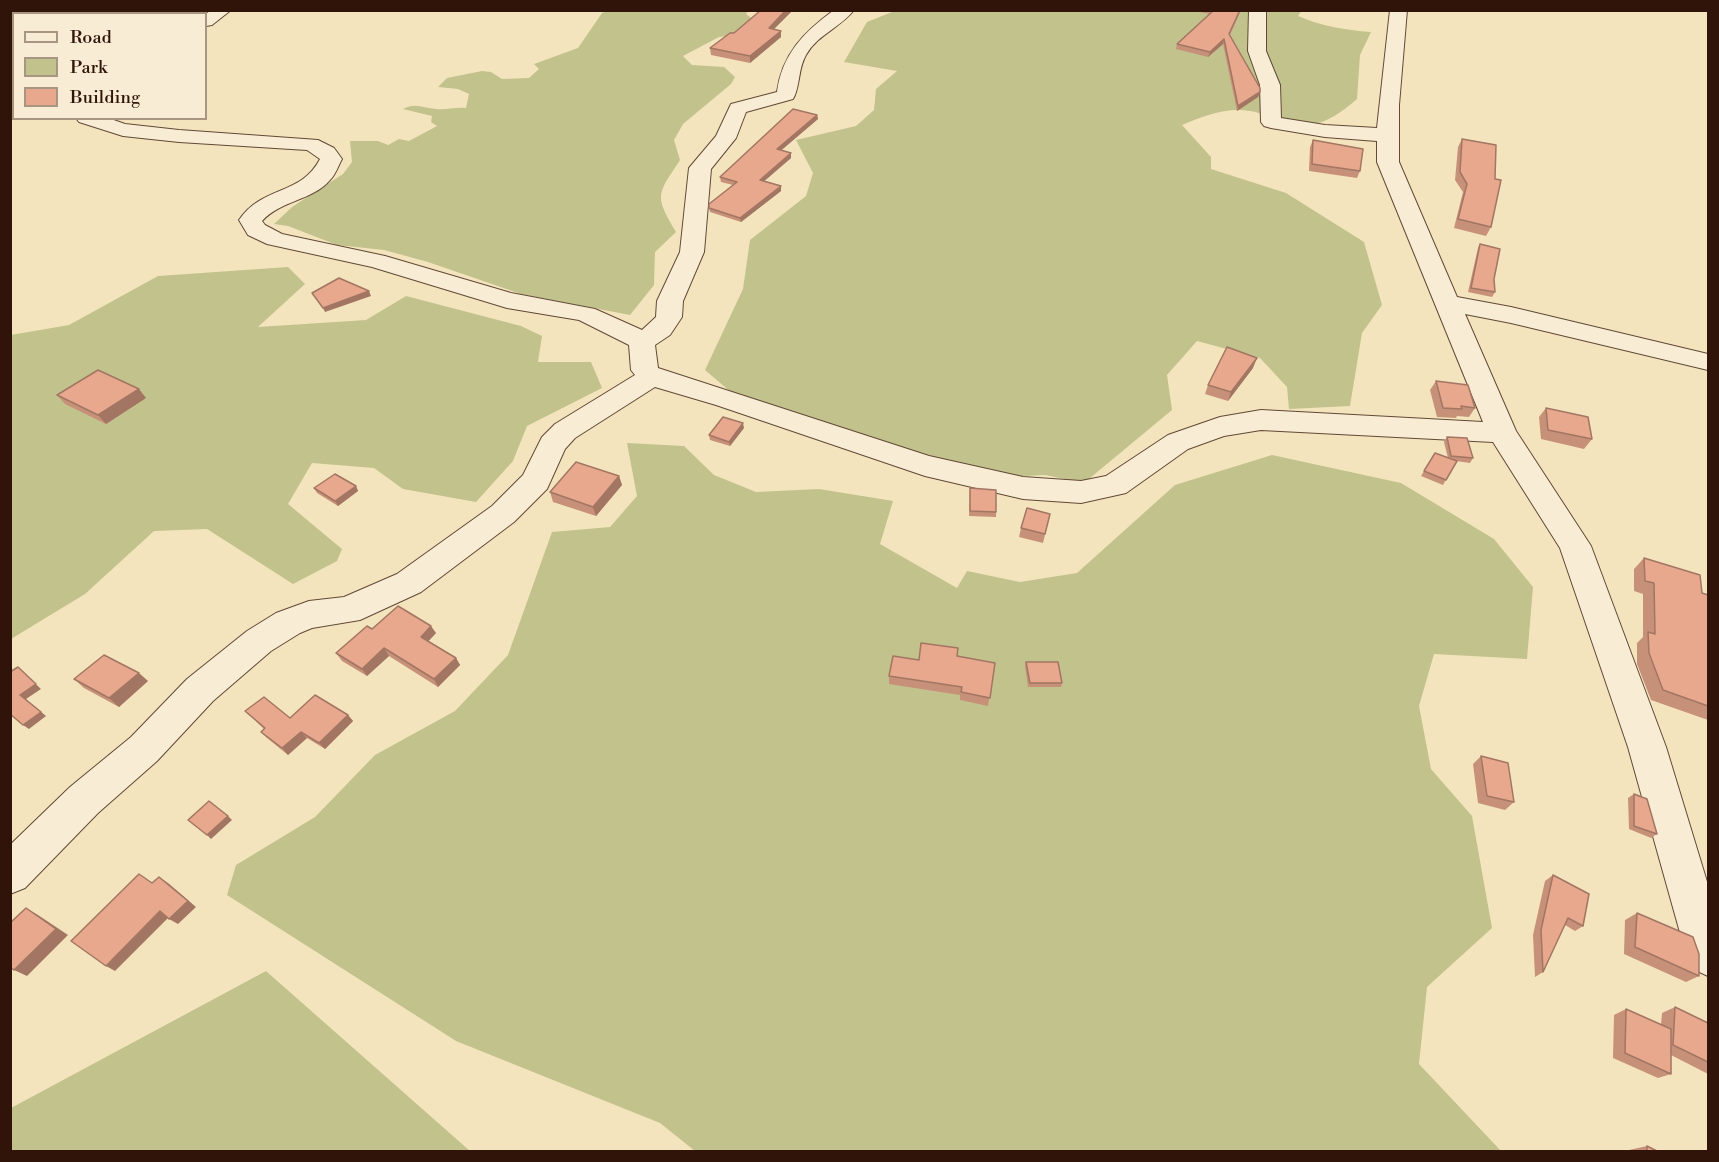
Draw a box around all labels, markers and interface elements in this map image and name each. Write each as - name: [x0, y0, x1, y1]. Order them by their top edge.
- legend: [12, 12, 207, 120]
- text: Road: [70, 26, 112, 49]
- text: Park: [70, 56, 107, 79]
- text: Building: [70, 86, 140, 109]

